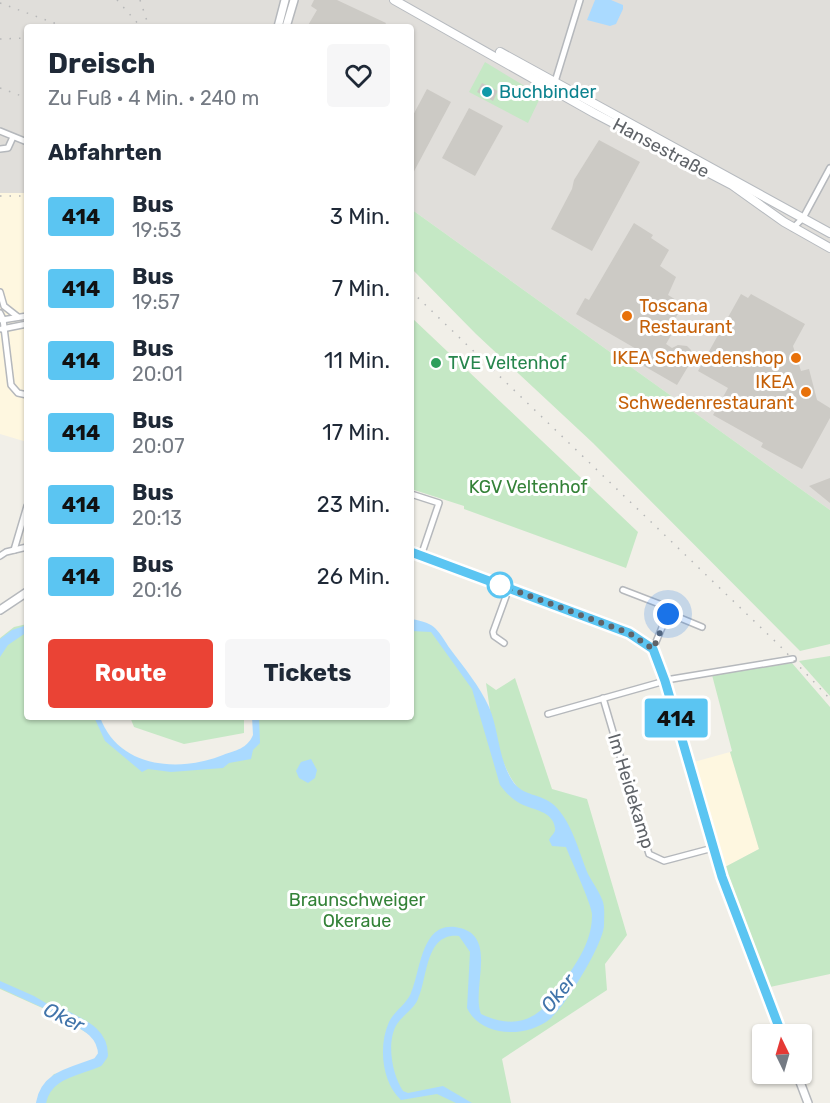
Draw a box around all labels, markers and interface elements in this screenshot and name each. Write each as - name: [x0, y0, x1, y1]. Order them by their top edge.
- button: heart: [327, 44, 390, 107]
- text: Dreisch: [48, 47, 155, 80]
- place label: Buchbinder: [499, 81, 597, 103]
- marker: Buchbinder: [480, 85, 494, 99]
- text: Zu Fuß · 4 Min. · 240 m: [48, 86, 259, 110]
- street label: Hansestraße: [609, 113, 713, 183]
- text: Abfahrten: [48, 139, 162, 166]
- text: Bus: [132, 191, 174, 218]
- text: 3 Min.: [330, 203, 390, 230]
- text: 414: [62, 204, 100, 229]
- text: 19:53: [132, 218, 181, 242]
- text: Bus: [132, 263, 174, 290]
- text: 7 Min.: [332, 275, 390, 302]
- text: 414: [62, 276, 100, 301]
- text: 19:57: [132, 290, 180, 314]
- place label: Toscana Restaurant: [639, 295, 732, 338]
- marker: Toscana Restaurant: [620, 309, 634, 323]
- text: Bus: [132, 335, 174, 362]
- text: 11 Min.: [324, 347, 390, 374]
- place label: IKEA Schwedenshop: [612, 347, 784, 369]
- text: 414: [62, 348, 100, 373]
- marker: IKEA Schwedenshop: [789, 351, 803, 365]
- place label: TVE Veltenhof: [448, 352, 567, 374]
- marker: TVE Veltenhof: [429, 356, 443, 370]
- text: 20:01: [132, 362, 183, 386]
- place label: IKEA Schwedenrestaurant: [618, 371, 794, 414]
- marker: IKEA Schwedenrestaurant: [799, 385, 813, 399]
- text: Bus: [132, 407, 174, 434]
- text: 17 Min.: [322, 419, 390, 446]
- text: 414: [62, 420, 100, 445]
- text: 20:07: [132, 434, 185, 458]
- park label: KGV Veltenhof: [469, 476, 587, 498]
- text: Bus: [132, 479, 174, 506]
- text: 23 Min.: [317, 491, 390, 518]
- text: 414: [62, 492, 100, 517]
- text: 20:13: [132, 506, 182, 530]
- text: Bus: [132, 551, 174, 578]
- text: 26 Min.: [317, 563, 390, 590]
- text: 414: [62, 564, 100, 589]
- unlabelled marker: [487, 572, 513, 598]
- text: 20:16: [132, 578, 182, 602]
- your location: [653, 599, 683, 629]
- button: Route: [48, 639, 213, 708]
- button: Tickets: [225, 639, 390, 708]
- line badge: 414: [642, 698, 710, 738]
- text: 414: [657, 706, 695, 731]
- street label: Im Heidekamp: [603, 731, 659, 851]
- park label: Braunschweiger Okeraue: [289, 889, 425, 932]
- water label: Oker: [535, 968, 581, 1017]
- water label: Oker: [40, 997, 89, 1038]
- north arrow: [752, 1024, 812, 1084]
- map controls: [752, 1024, 812, 1084]

